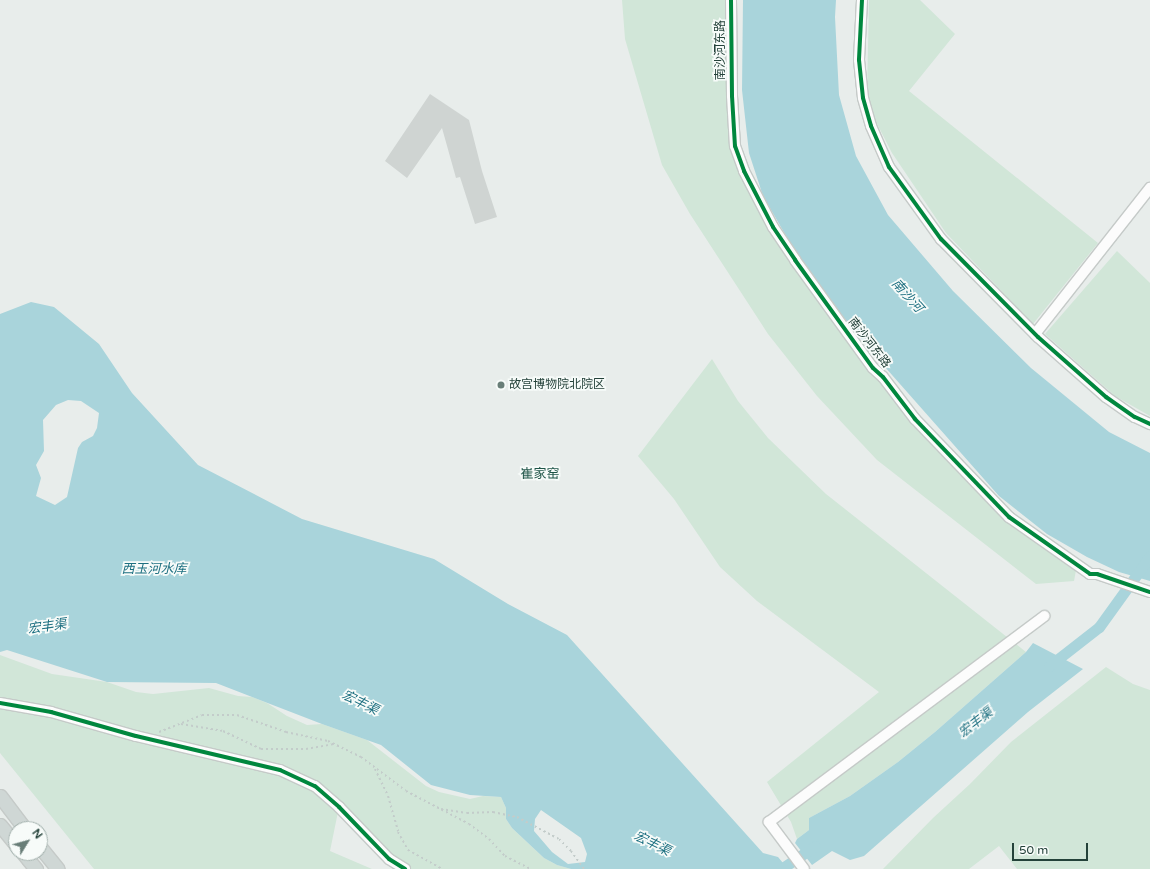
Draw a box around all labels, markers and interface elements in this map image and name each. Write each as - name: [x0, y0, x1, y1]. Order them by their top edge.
- street label: 南沙河东路: [714, 20, 728, 80]
- water label: 南沙河: [888, 276, 926, 316]
- street label: 南沙河东路: [845, 315, 893, 371]
- place label: 故宫博物院北院区: [509, 378, 605, 392]
- marker: 故宫博物院北院区: [496, 380, 506, 390]
- district label: 崔家窑: [521, 466, 559, 482]
- water label: 西玉河水库: [122, 561, 186, 577]
- water label: 宏丰渠: [27, 617, 67, 637]
- water label: 宏丰渠: [339, 687, 381, 719]
- water label: 宏丰渠: [956, 705, 996, 741]
- north arrow: [8, 821, 48, 861]
- text: N: [29, 827, 45, 842]
- water label: 宏丰渠: [631, 828, 673, 860]
- scale bar: [1014, 835, 1090, 861]
- text: 50 m: [1019, 843, 1048, 857]

